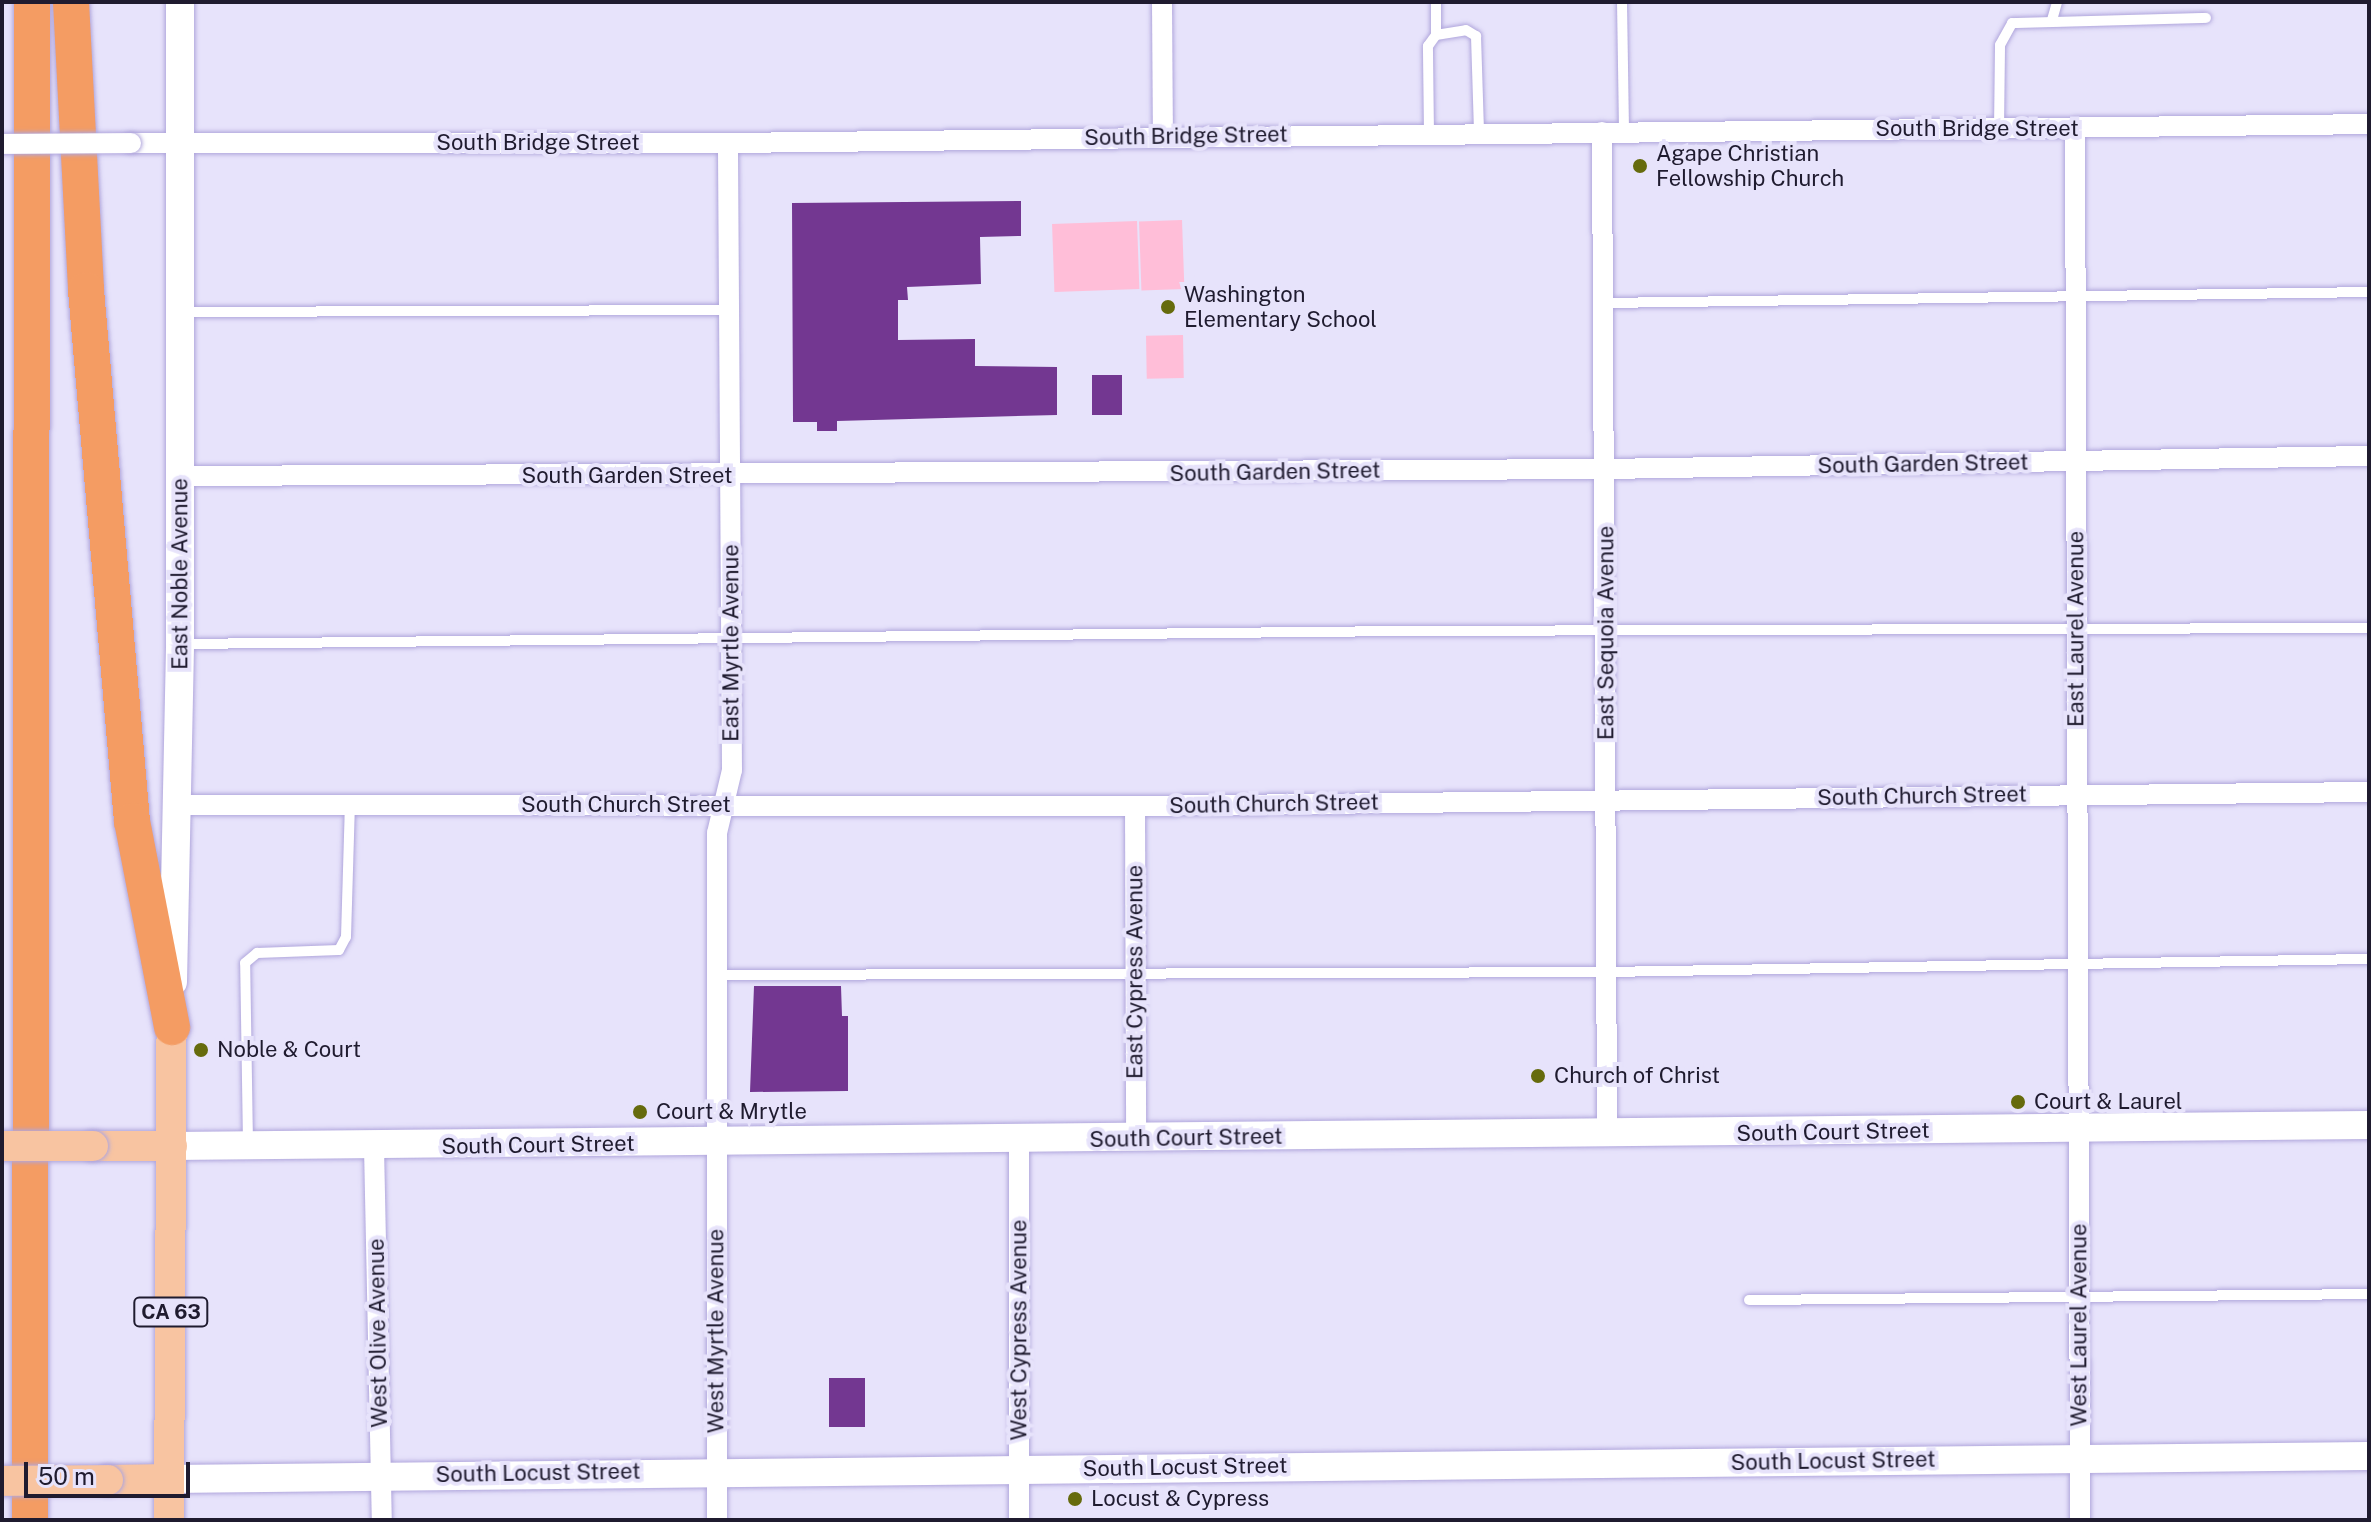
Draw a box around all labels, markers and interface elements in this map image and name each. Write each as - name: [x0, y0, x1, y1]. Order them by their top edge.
- street label: South Bridge Street: [1875, 116, 2079, 142]
- street label: South Bridge Street: [1084, 121, 1288, 151]
- street label: South Bridge Street: [436, 130, 640, 156]
- place label: Agape Christian Fellowship Church: [1656, 140, 1844, 192]
- marker: Agape Christian Fellowship Church: [1631, 157, 1649, 175]
- place label: Washington Elementary School: [1184, 281, 1377, 332]
- marker: Washington Elementary School: [1159, 298, 1177, 316]
- street label: South Garden Street: [1817, 449, 2029, 479]
- street label: South Garden Street: [1169, 457, 1381, 487]
- street label: South Garden Street: [521, 463, 733, 489]
- street label: East Noble Avenue: [167, 478, 193, 670]
- street label: East Sequoia Avenue: [1593, 526, 1619, 740]
- street label: East Laurel Avenue: [2063, 531, 2089, 727]
- street label: East Myrtle Avenue: [718, 544, 744, 742]
- street label: South Church Street: [1817, 781, 2027, 811]
- street label: South Church Street: [1169, 789, 1379, 819]
- street label: South Church Street: [521, 792, 731, 818]
- street label: East Cypress Avenue: [1122, 865, 1148, 1079]
- place label: Noble & Court: [217, 1037, 361, 1063]
- marker: Noble & Court: [192, 1041, 210, 1059]
- place label: Church of Christ: [1554, 1063, 1720, 1089]
- marker: Church of Christ: [1529, 1067, 1547, 1085]
- place label: Court & Laurel: [2034, 1089, 2183, 1115]
- marker: Court & Laurel: [2009, 1093, 2027, 1111]
- place label: Court & Mrytle: [656, 1099, 807, 1125]
- marker: Court & Mrytle: [631, 1103, 649, 1121]
- street label: South Court Street: [1736, 1117, 1930, 1147]
- street label: South Court Street: [1089, 1123, 1283, 1153]
- street label: South Court Street: [441, 1130, 635, 1160]
- street label: West Cypress Avenue: [1006, 1219, 1032, 1441]
- street label: West Laurel Avenue: [2066, 1223, 2092, 1427]
- street label: West Myrtle Avenue: [703, 1229, 729, 1433]
- street label: West Olive Avenue: [363, 1238, 393, 1428]
- road number: CA 63: [133, 1296, 209, 1328]
- scale bar: [28, 1446, 194, 1496]
- street label: South Locust Street: [1730, 1446, 1936, 1476]
- street label: South Locust Street: [1082, 1452, 1288, 1482]
- street label: South Locust Street: [435, 1458, 641, 1488]
- text: 50 m: [38, 1462, 95, 1490]
- place label: Locust & Cypress: [1091, 1486, 1269, 1512]
- marker: Locust & Cypress: [1066, 1490, 1084, 1508]

